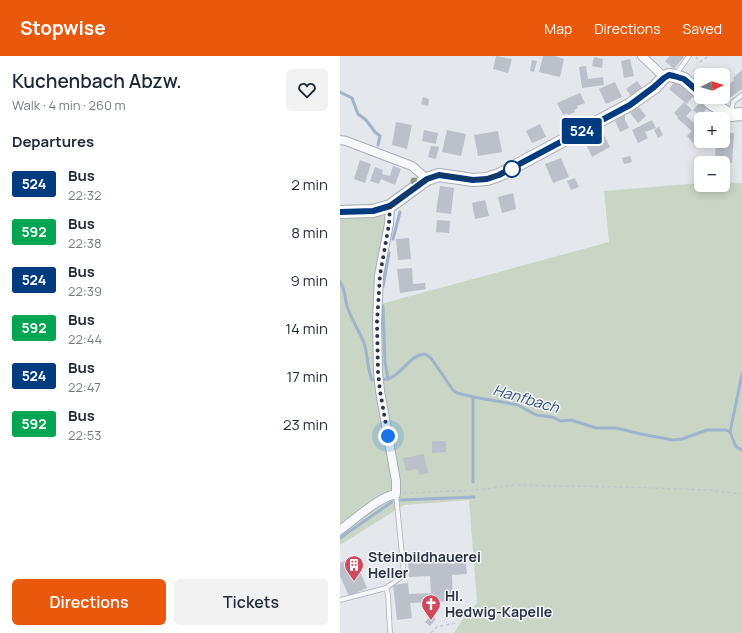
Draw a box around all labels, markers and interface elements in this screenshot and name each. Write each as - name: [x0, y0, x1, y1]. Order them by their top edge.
- text: Stopwise: [20, 15, 106, 41]
- text: Map: [544, 19, 572, 38]
- text: Directions: [594, 19, 661, 38]
- text: Saved: [683, 19, 722, 38]
- text: Kuchenbach Abzw.: [12, 68, 182, 94]
- north arrow: [694, 68, 730, 104]
- map controls: [694, 68, 730, 192]
- button: heart: [286, 69, 328, 111]
- text: Walk · 4 min · 260 m: [12, 96, 126, 114]
- button: +: [694, 112, 730, 148]
- line badge: 524: [559, 118, 605, 144]
- text: 524: [570, 121, 594, 140]
- text: Departures: [12, 131, 94, 152]
- button: −: [694, 156, 730, 192]
- unlabelled marker: [503, 160, 521, 178]
- text: Bus: [68, 165, 95, 186]
- text: 524: [22, 174, 46, 193]
- text: 2 min: [291, 174, 328, 195]
- text: 22:32: [68, 186, 101, 204]
- text: Bus: [68, 213, 95, 234]
- text: 592: [21, 222, 47, 241]
- text: 8 min: [291, 222, 328, 243]
- text: 22:38: [68, 234, 101, 252]
- text: Bus: [68, 261, 95, 282]
- text: 524: [22, 270, 46, 289]
- text: 9 min: [291, 270, 328, 291]
- text: 22:39: [68, 282, 102, 300]
- text: Bus: [68, 309, 95, 330]
- text: 592: [21, 318, 47, 337]
- text: 14 min: [285, 318, 328, 339]
- text: 22:44: [68, 330, 102, 348]
- text: Bus: [68, 357, 95, 378]
- text: 524: [22, 366, 46, 385]
- text: 17 min: [286, 366, 328, 387]
- text: 22:47: [68, 378, 101, 396]
- water label: Hanfbach: [491, 379, 563, 418]
- text: Bus: [68, 405, 95, 426]
- text: 592: [21, 414, 47, 433]
- text: 23 min: [283, 414, 328, 435]
- text: 22:53: [68, 426, 101, 444]
- your location: [378, 426, 398, 446]
- place label: Steinbildhauerei Heller: [368, 547, 481, 582]
- building icon: Steinbildhauerei Heller: [343, 554, 365, 582]
- button: Directions: [12, 579, 166, 625]
- button: Tickets: [174, 579, 328, 625]
- place label: Hl. Hedwig-Kapelle: [445, 586, 552, 621]
- church icon: Hl. Hedwig-Kapelle: [420, 593, 442, 621]

